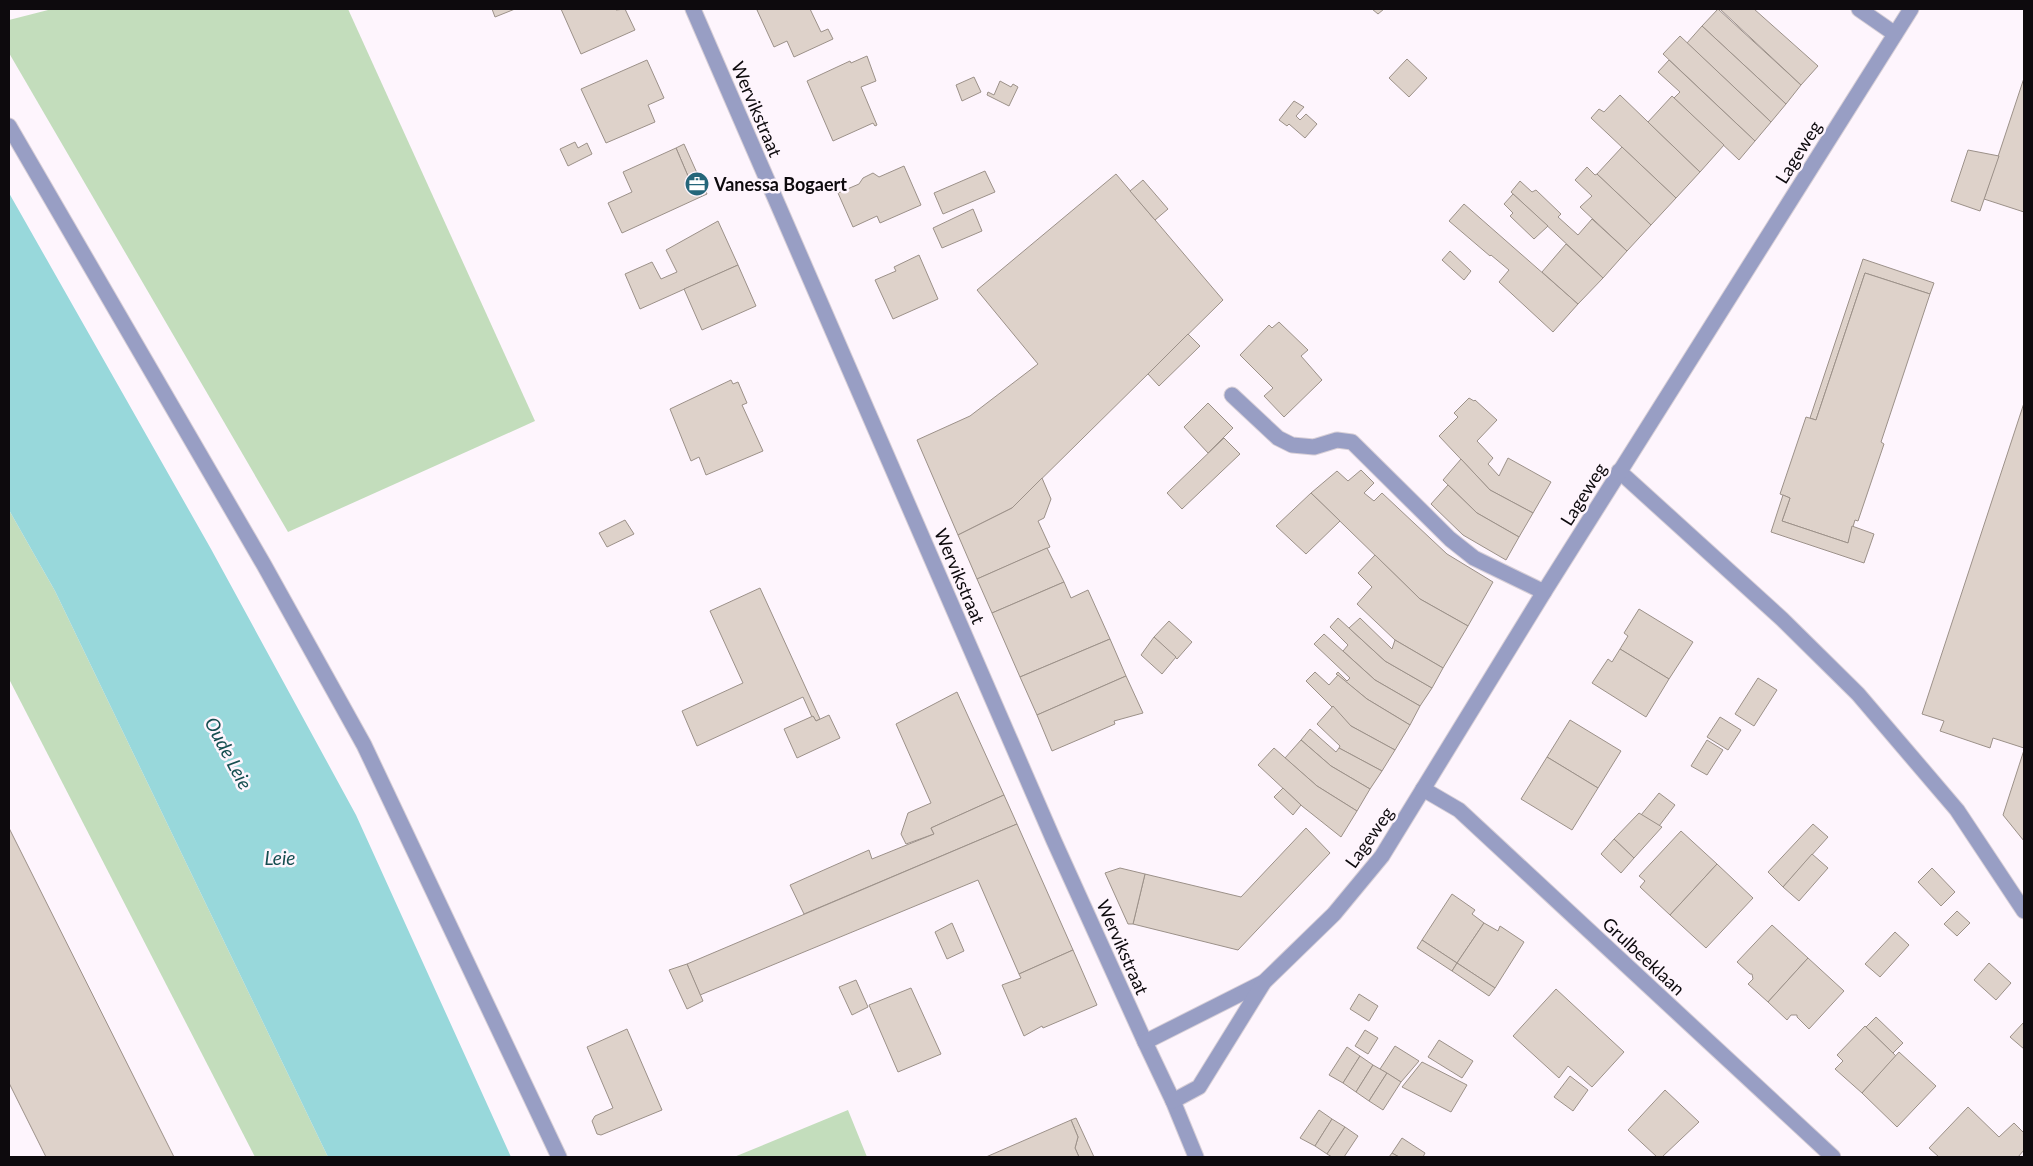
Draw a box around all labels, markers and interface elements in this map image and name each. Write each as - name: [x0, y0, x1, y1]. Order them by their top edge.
- street label: Wervikstraat: [727, 58, 787, 160]
- street label: Lageweg: [1770, 117, 1826, 187]
- office icon: Vanessa Bogaert: [684, 171, 710, 197]
- place label: Vanessa Bogaert: [713, 173, 847, 195]
- street label: Lageweg: [1555, 459, 1611, 529]
- street label: Wervikstraat: [930, 525, 990, 627]
- water label: Oude Leie: [200, 713, 258, 793]
- street label: Lageweg: [1340, 802, 1398, 872]
- water label: Leie: [265, 846, 295, 869]
- street label: Wervikstraat: [1092, 896, 1154, 998]
- street label: Grulbeeklaan: [1598, 912, 1690, 1000]

